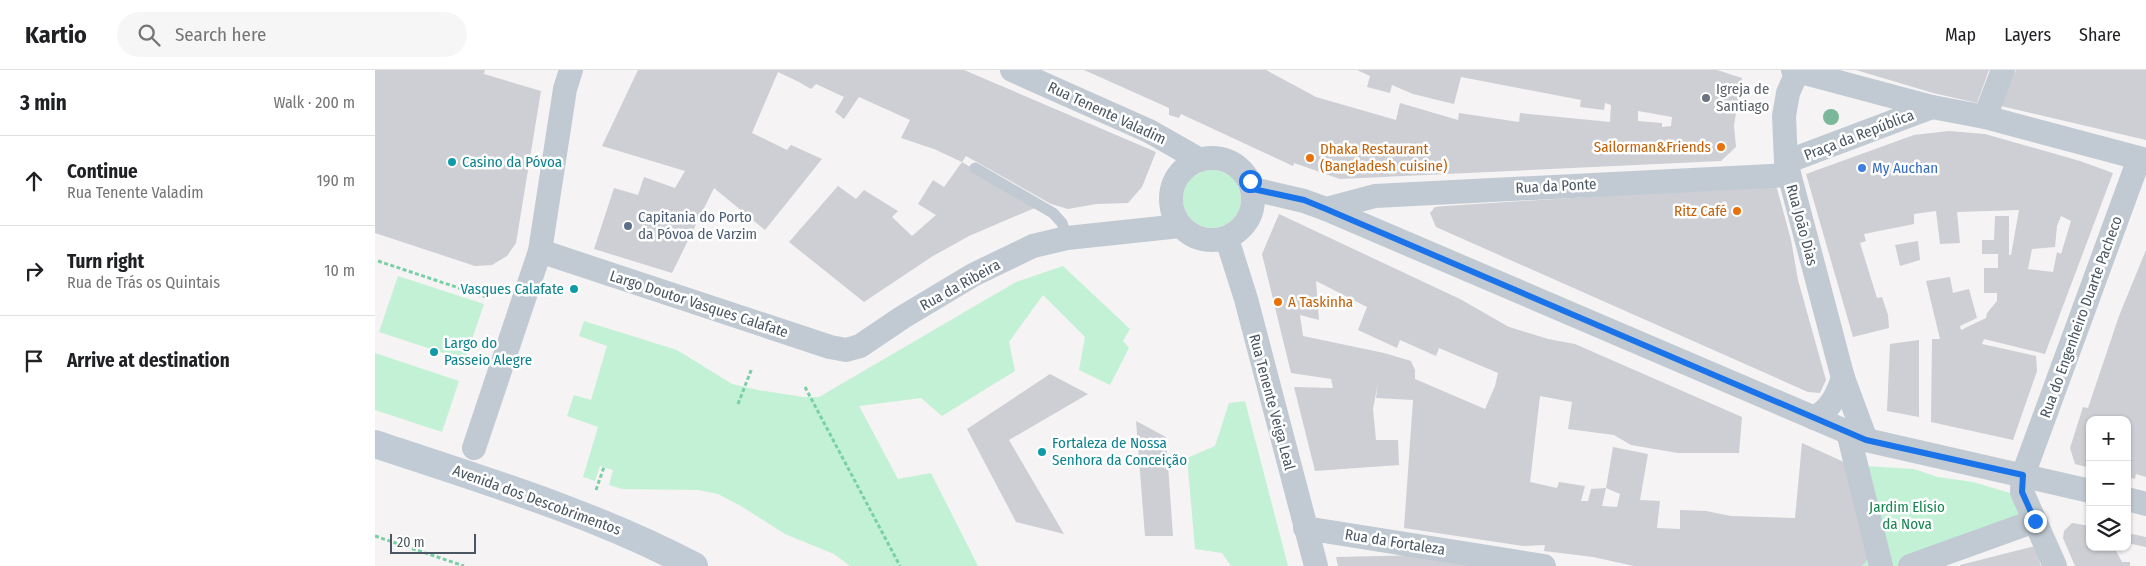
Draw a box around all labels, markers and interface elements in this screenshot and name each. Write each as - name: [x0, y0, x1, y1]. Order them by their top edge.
- search box: [117, 12, 467, 57]
- text: Kartio: [25, 21, 87, 49]
- icon: search: [135, 21, 163, 49]
- text: Search here: [175, 23, 266, 46]
- text: Map: [1945, 24, 1976, 46]
- text: Layers: [2004, 24, 2051, 46]
- text: Share: [2079, 24, 2121, 46]
- street label: Rua Tenente Valadim: [1045, 78, 1169, 148]
- place label: Igreja de Santiago: [1716, 80, 1769, 115]
- text: 3 min: [20, 90, 67, 116]
- marker: Igreja de Santiago: [1700, 92, 1712, 104]
- text: Walk · 200 m: [273, 93, 355, 112]
- street label: Praça da República: [1802, 106, 1916, 164]
- place label: Sailorman&Friends: [1594, 138, 1711, 156]
- place label: Dhaka Restaurant (Bangladesh cuisine): [1320, 140, 1447, 175]
- marker: Sailorman&Friends: [1715, 141, 1727, 153]
- marker: Dhaka Restaurant (Bangladesh cuisine): [1304, 152, 1316, 164]
- place label: Casino da Póvoa: [462, 153, 562, 171]
- marker: Casino da Póvoa: [446, 156, 458, 168]
- place label: My Auchan: [1872, 159, 1938, 177]
- text: Continue: [67, 160, 138, 183]
- marker: My Auchan: [1856, 162, 1868, 174]
- icon: ahead: [20, 167, 48, 195]
- route start: [1239, 170, 1262, 193]
- text: 190 m: [317, 171, 355, 190]
- street label: Rua da Ponte: [1515, 175, 1597, 197]
- street label: Rua João Dias: [1782, 182, 1822, 268]
- text: Rua Tenente Valadim: [67, 183, 204, 202]
- place label: Ritz Café: [1674, 202, 1727, 220]
- marker: Ritz Café: [1731, 205, 1743, 217]
- place label: Capitania do Porto da Póvoa de Varzim: [638, 208, 757, 243]
- street label: Rua do Engenheiro Duarte Pacheco: [2036, 213, 2126, 420]
- marker: Capitania do Porto da Póvoa de Varzim: [622, 220, 634, 232]
- text: Turn right: [67, 250, 144, 273]
- street label: Rua da Ribeira: [917, 256, 1003, 314]
- icon: right: [20, 257, 48, 285]
- text: 10 m: [324, 261, 355, 280]
- street label: Largo Doutor Vasques Calafate: [608, 267, 790, 341]
- text: Rua de Trás os Quintais: [67, 273, 220, 292]
- place label: Vasques Calafate: [460, 280, 564, 298]
- marker: Vasques Calafate: [568, 283, 580, 295]
- place label: A Taskinha: [1288, 293, 1353, 311]
- marker: A Taskinha: [1272, 296, 1284, 308]
- street label: Rua Tenente Veiga Leal: [1245, 332, 1299, 472]
- place label: Largo do Passeio Alegre: [444, 334, 532, 369]
- marker: Largo do Passeio Alegre: [428, 346, 440, 358]
- icon: arrive: [20, 347, 48, 375]
- text: Arrive at destination: [67, 349, 230, 372]
- map controls: [2086, 416, 2131, 551]
- button: +: [2086, 416, 2131, 461]
- place label: Fortaleza de Nossa Senhora da Conceição: [1052, 434, 1187, 469]
- marker: Fortaleza de Nossa Senhora da Conceição: [1036, 446, 1048, 458]
- street label: Avenida dos Descobrimentos: [450, 461, 624, 539]
- button: −: [2086, 461, 2131, 506]
- park label: Jardim Elísio da Nova: [1869, 498, 1945, 533]
- button: layers: [2086, 506, 2131, 551]
- route end: [2024, 510, 2047, 533]
- street label: Rua da Fortaleza: [1344, 525, 1446, 559]
- scale bar: [390, 531, 476, 554]
- text: 20 m: [397, 534, 425, 551]

